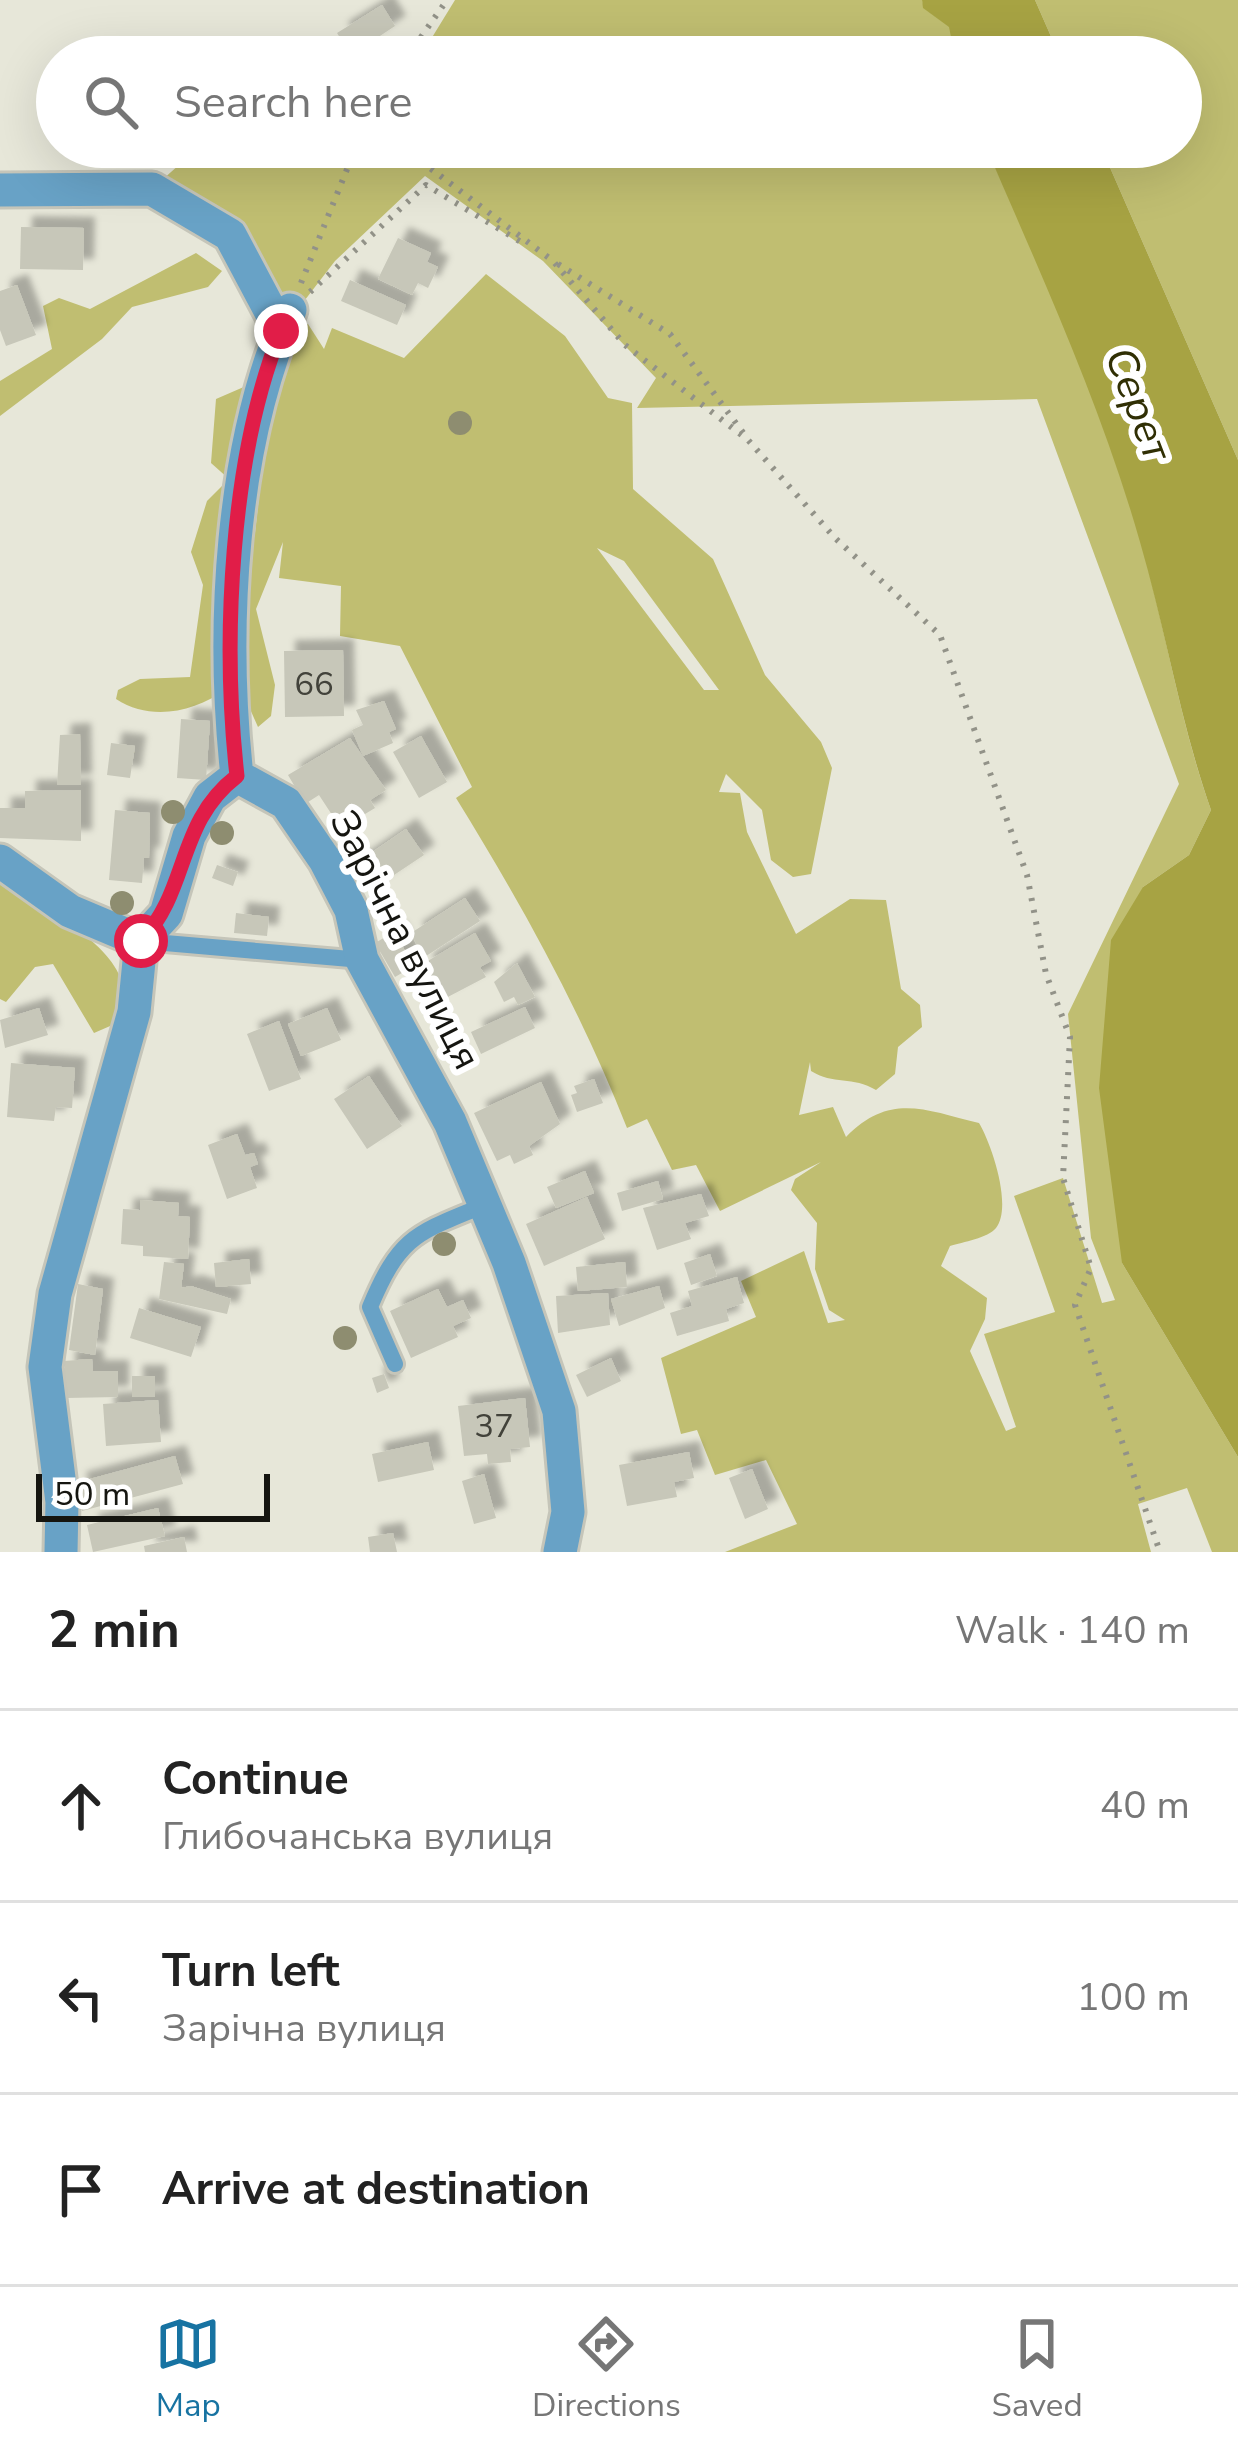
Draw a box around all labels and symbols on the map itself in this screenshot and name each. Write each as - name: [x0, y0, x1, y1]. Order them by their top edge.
- route end: [254, 304, 308, 358]
- water label: Серет: [1090, 339, 1186, 471]
- house number: 66: [294, 662, 334, 707]
- street label: Зарічна вулиця: [317, 801, 493, 1079]
- route start: [114, 914, 168, 968]
- house number: 37: [474, 1404, 514, 1449]
- scale bar: [36, 1468, 270, 1521]

